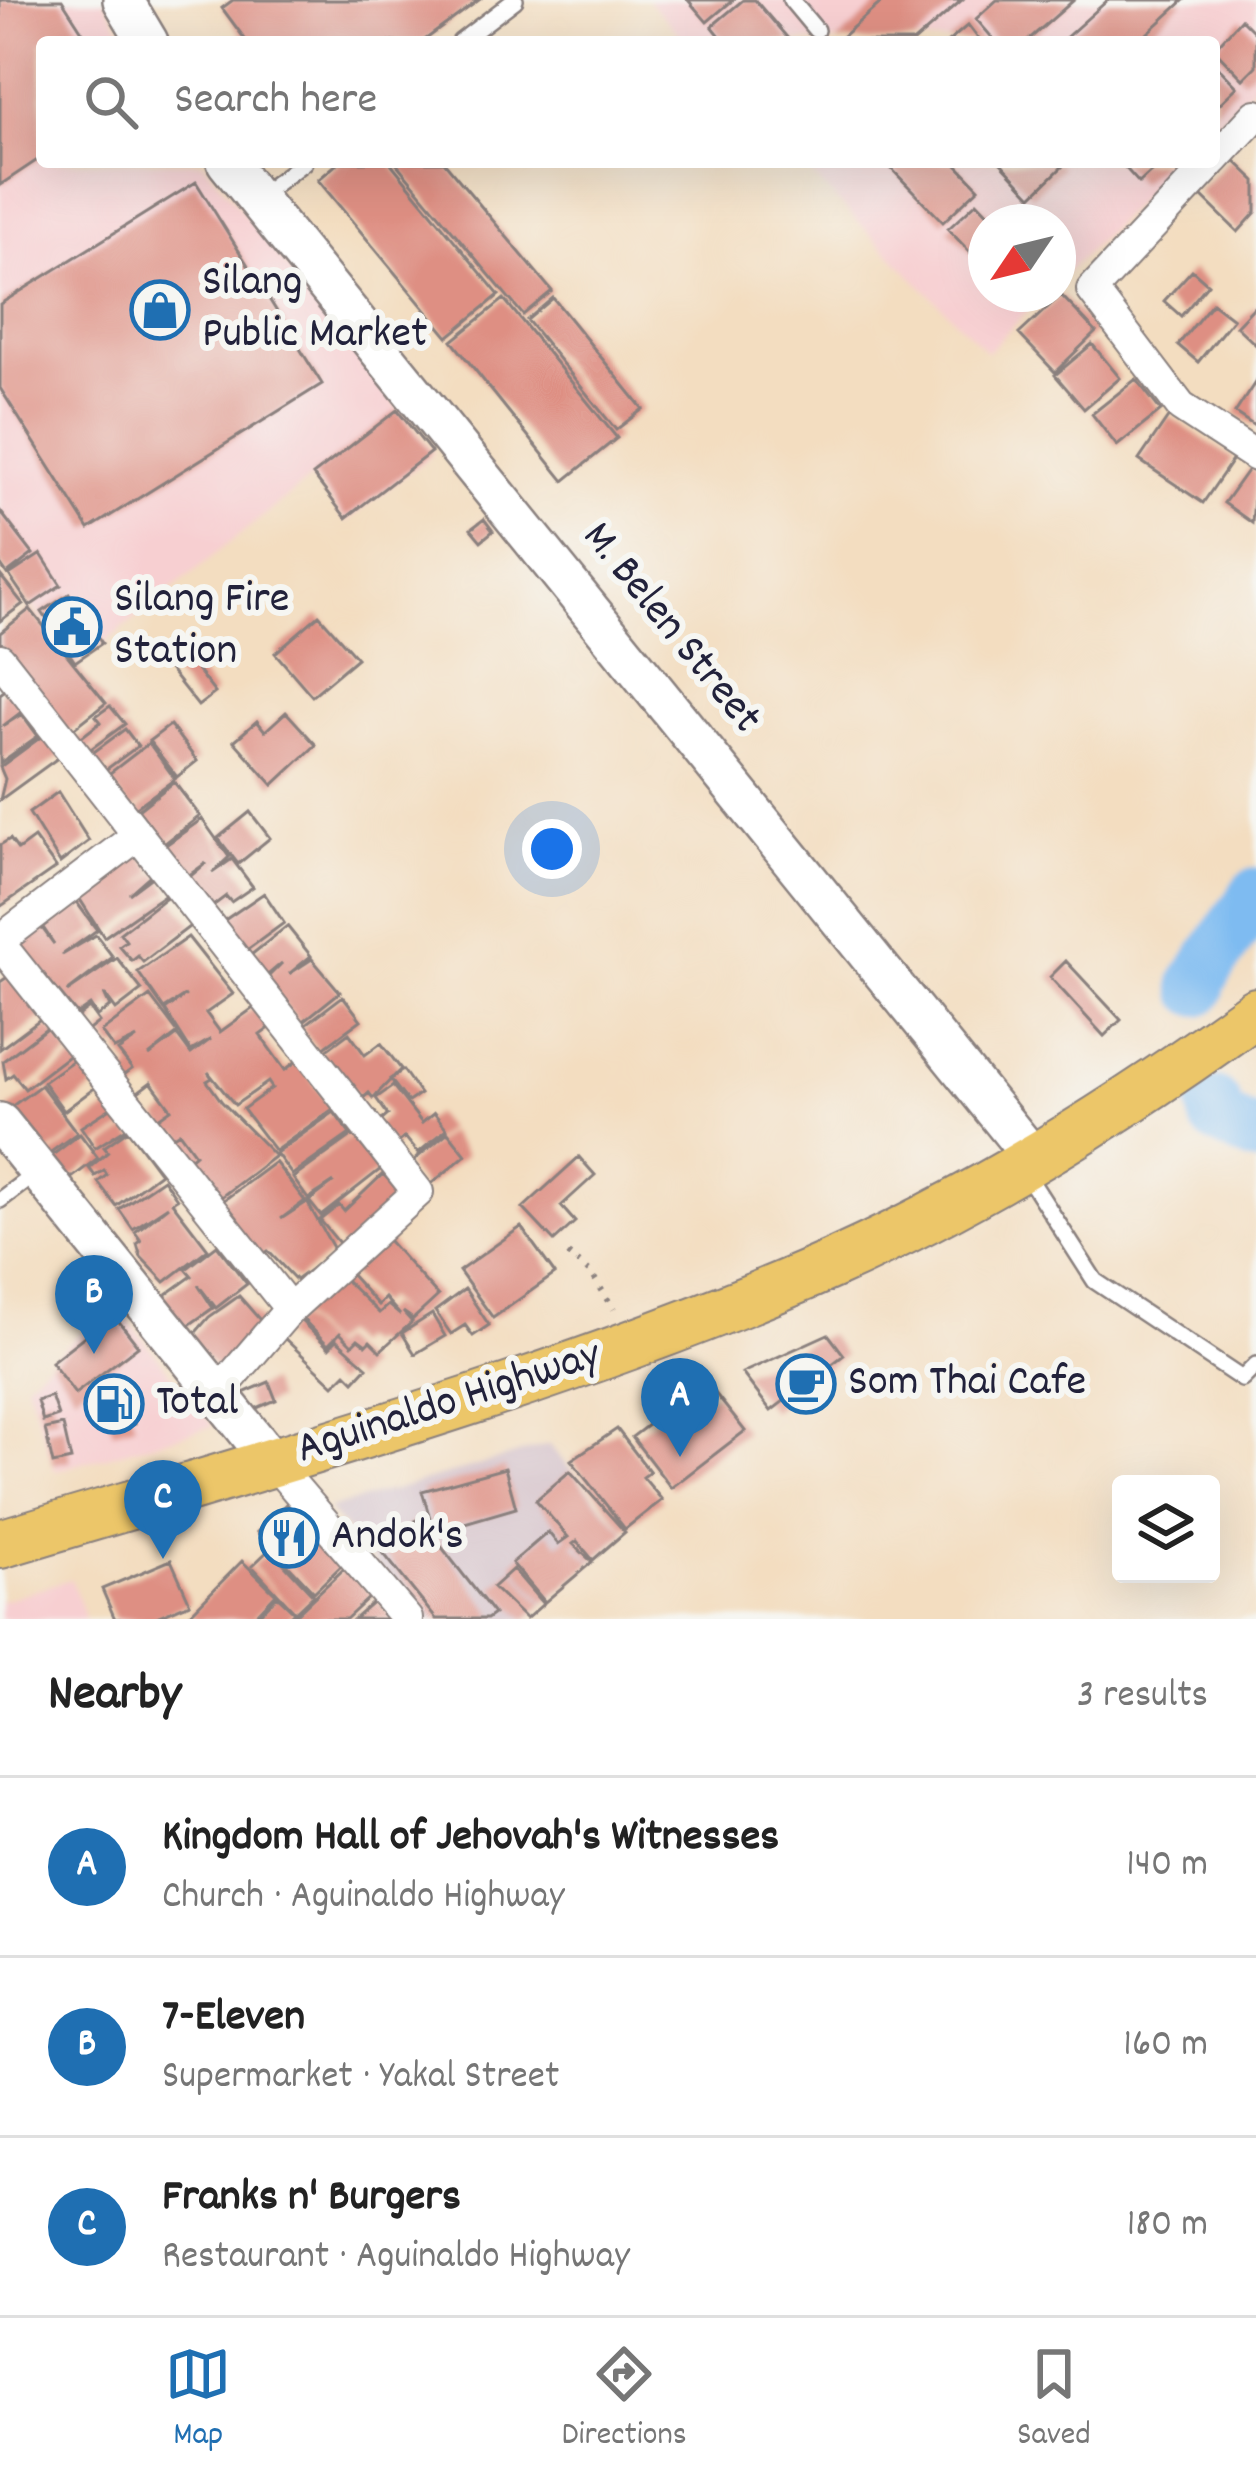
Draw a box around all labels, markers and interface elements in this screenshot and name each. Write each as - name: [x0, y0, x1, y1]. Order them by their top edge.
- search box: [36, 36, 1220, 168]
- icon: search: [78, 69, 144, 135]
- text: Search here: [174, 70, 377, 134]
- north arrow: [968, 204, 1076, 312]
- place label: Silang Public Market: [202, 252, 428, 368]
- shop icon: Silang Public Market: [129, 279, 191, 341]
- street label: M. Belen Street: [565, 509, 775, 749]
- place label: Silang Fire Station: [114, 569, 290, 685]
- public building icon: Silang Fire Station: [41, 596, 103, 658]
- your location: [522, 819, 582, 879]
- pin: B: [55, 1255, 133, 1354]
- street label: Aguinaldo Highway: [289, 1325, 610, 1483]
- place label: Som Thai Cafe: [848, 1352, 1086, 1416]
- cafe icon: Som Thai Cafe: [775, 1353, 837, 1415]
- pin: A: [641, 1358, 719, 1457]
- place label: Total: [156, 1372, 239, 1436]
- fuel station icon: Total: [83, 1373, 145, 1435]
- pin: C: [124, 1460, 202, 1559]
- map controls: [1112, 1475, 1220, 1583]
- button: layers: [1112, 1475, 1220, 1583]
- place label: Andok's: [331, 1506, 464, 1570]
- restaurant icon: Andok's: [258, 1507, 320, 1569]
- text: Nearby: [48, 1661, 181, 1733]
- text: 3 results: [1077, 1670, 1208, 1725]
- text: Kingdom Hall of Jehovah's Witnesses: [162, 1807, 779, 1871]
- text: A: [76, 1839, 98, 1894]
- text: 140 m: [1126, 1839, 1208, 1894]
- text: Church · Aguinaldo Highway: [162, 1871, 564, 1926]
- text: 7-Eleven: [162, 1987, 305, 2051]
- text: B: [78, 2019, 96, 2074]
- text: 160 m: [1123, 2019, 1208, 2074]
- text: Supermarket · Yakal Street: [162, 2051, 559, 2106]
- text: Franks n' Burgers: [162, 2167, 461, 2231]
- text: C: [77, 2199, 97, 2254]
- text: 180 m: [1127, 2199, 1208, 2254]
- text: Restaurant · Aguinaldo Highway: [162, 2231, 630, 2286]
- tab: Map: [165, 2341, 231, 2460]
- tab: Directions: [562, 2341, 687, 2460]
- tab: Saved: [1017, 2341, 1091, 2460]

